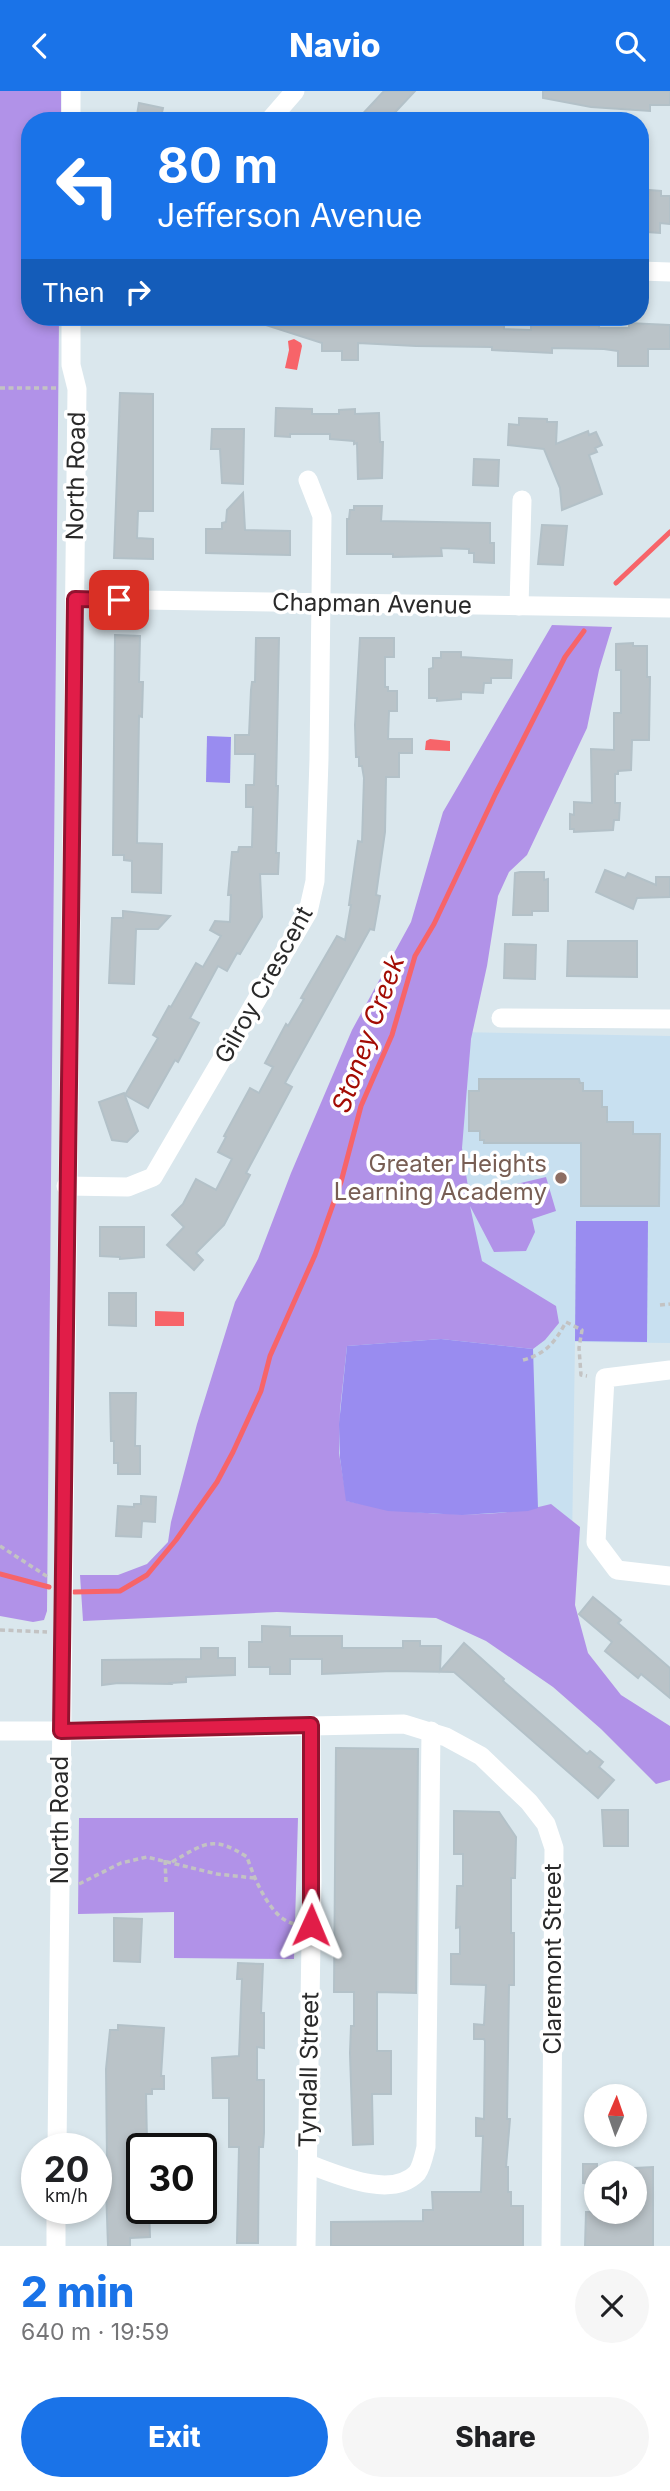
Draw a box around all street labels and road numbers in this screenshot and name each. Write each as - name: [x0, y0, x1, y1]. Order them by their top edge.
- street label: North Road: [60, 411, 91, 541]
- street label: Chapman Avenue: [272, 587, 472, 620]
- street label: Gilroy Crescent: [208, 901, 319, 1068]
- street label: North Road: [45, 1756, 74, 1884]
- street label: Claremont Street: [538, 1863, 567, 2055]
- street label: Tyndall Street: [293, 1992, 324, 2148]

